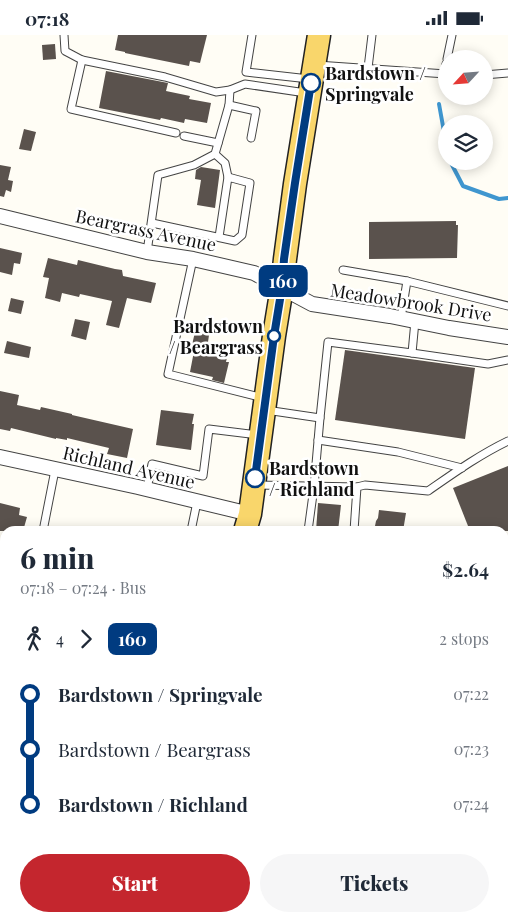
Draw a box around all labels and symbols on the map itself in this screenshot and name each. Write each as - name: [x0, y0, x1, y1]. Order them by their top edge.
- north arrow: [438, 50, 492, 105]
- place label: Bardstown / Springvale: [325, 61, 426, 106]
- marker: Bardstown / Springvale: [301, 73, 321, 93]
- street label: Beargrass Avenue: [73, 203, 219, 257]
- line badge: 160: [254, 265, 312, 297]
- street label: Meadowbrook Drive: [329, 277, 493, 327]
- place label: Bardstown / Beargrass: [169, 314, 263, 359]
- marker: Bardstown / Beargrass: [267, 329, 281, 343]
- street label: Richland Avenue: [61, 440, 197, 494]
- place label: Bardstown / Richland: [269, 456, 359, 501]
- marker: Bardstown / Richland: [245, 468, 265, 488]

